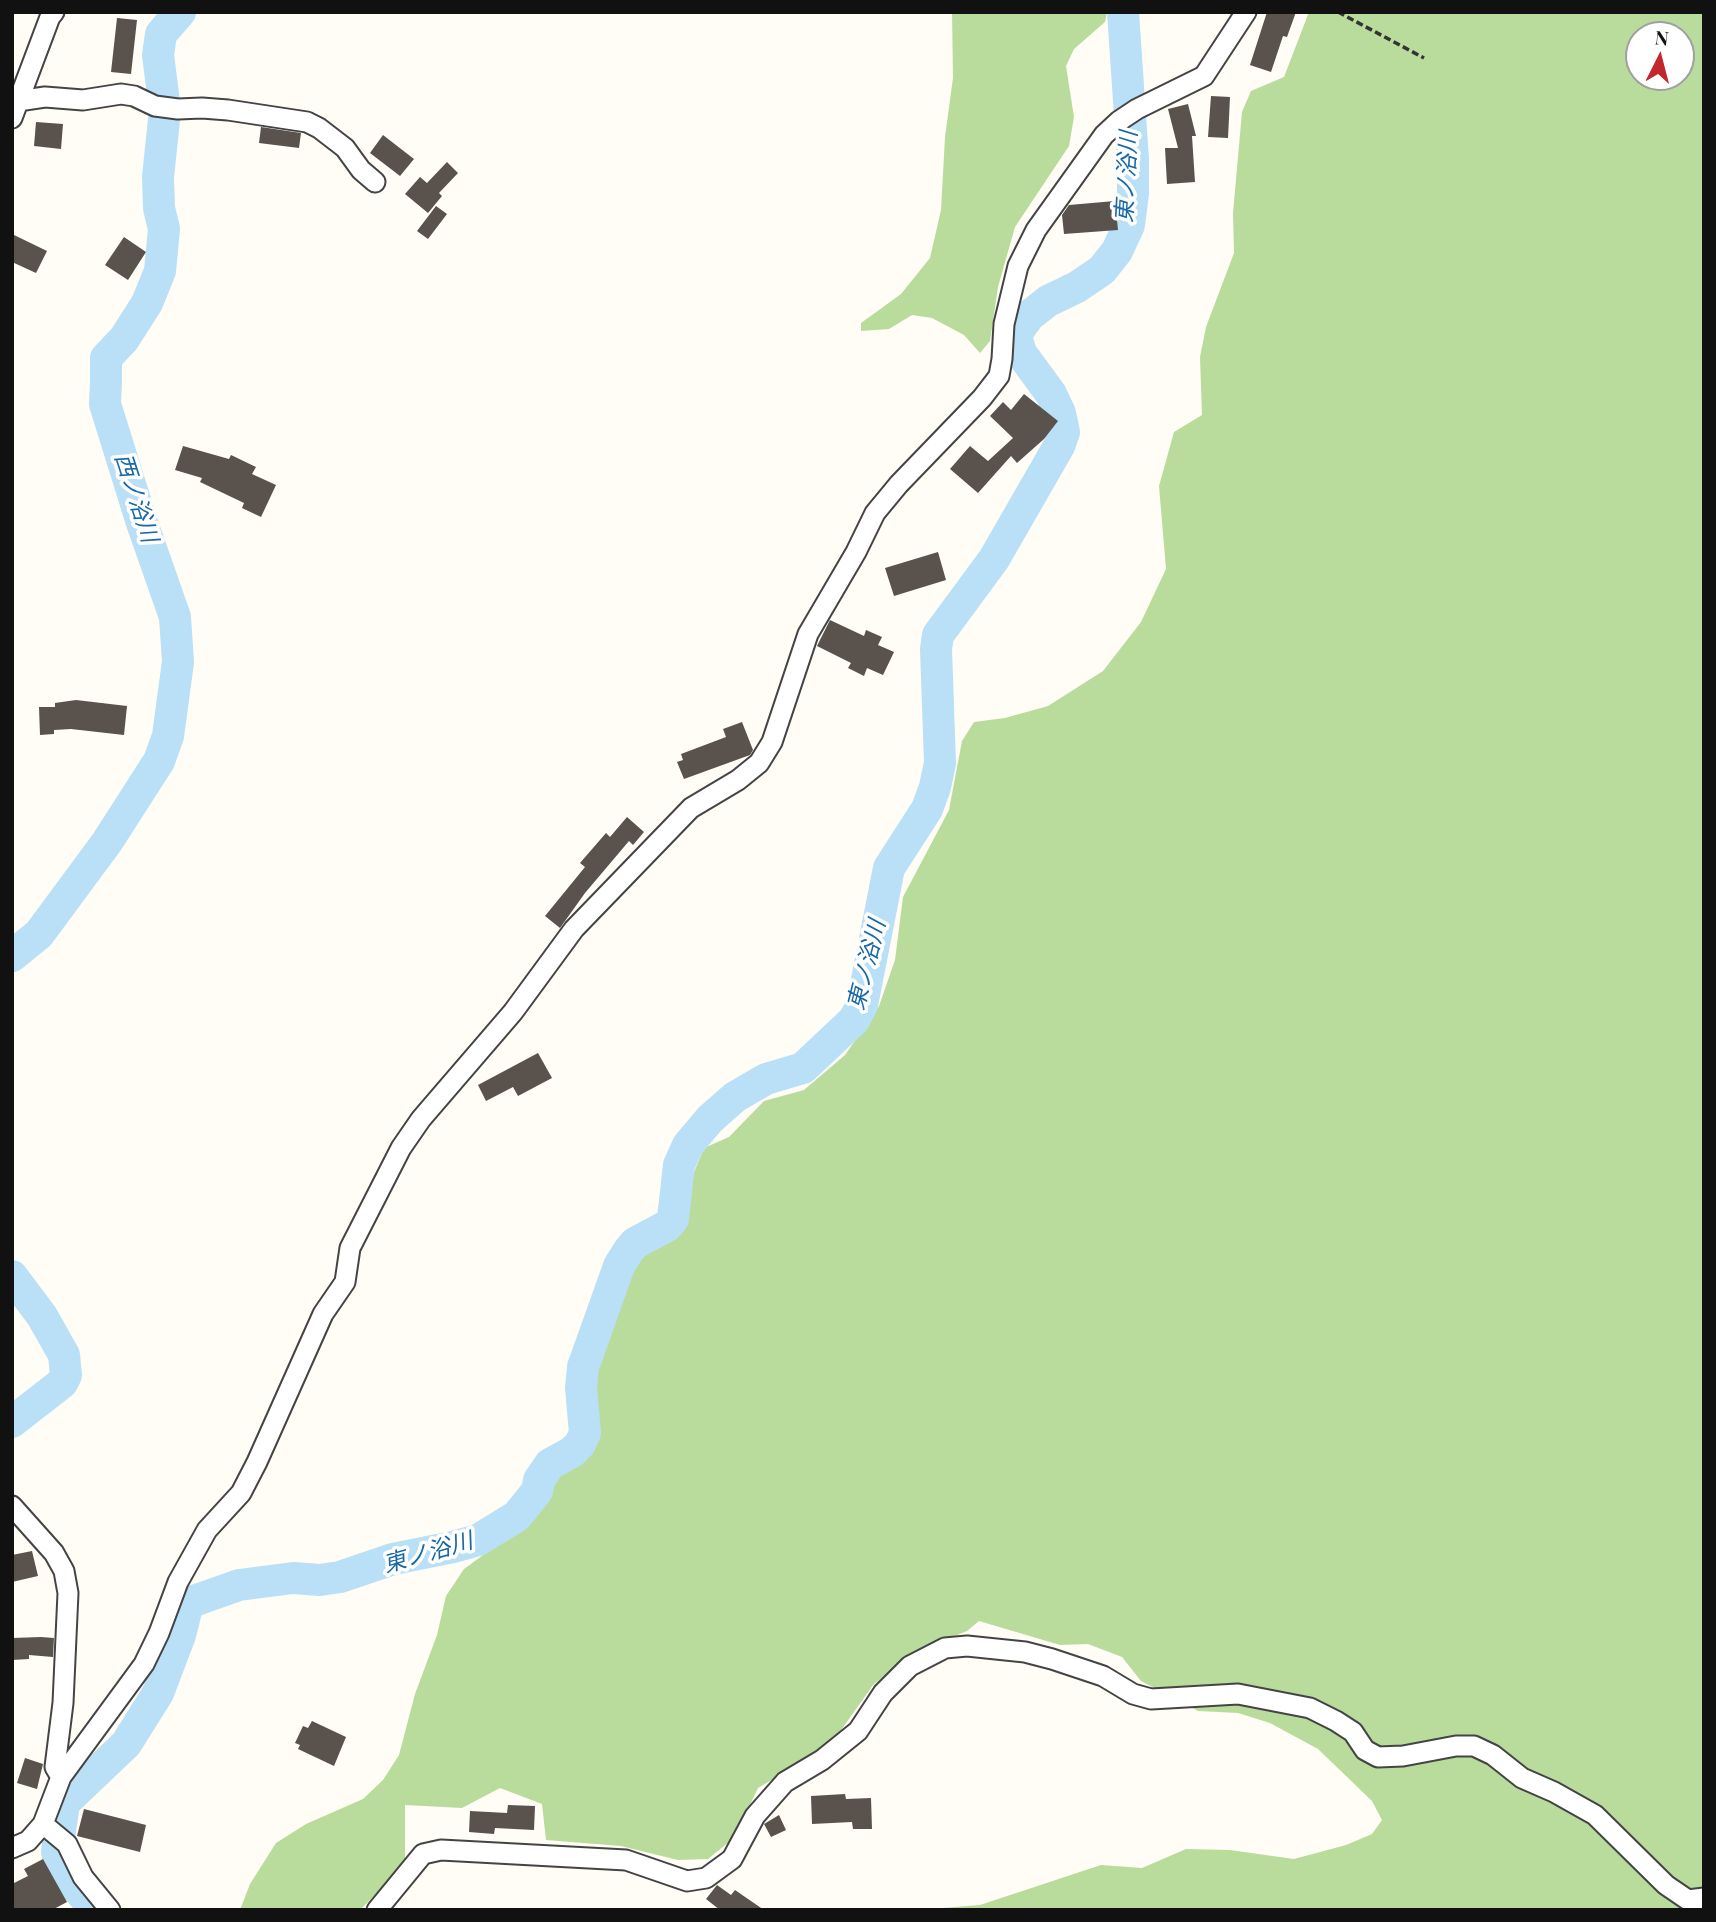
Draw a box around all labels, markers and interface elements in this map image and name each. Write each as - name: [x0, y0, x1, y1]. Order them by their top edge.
- north arrow: [1625, 21, 1695, 91]
- text: N: [1654, 23, 1670, 51]
- water label: 東ノ浴川: [1111, 130, 1143, 224]
- water label: 西ノ浴川: [109, 450, 163, 546]
- water label: 東ノ浴川: [842, 917, 892, 1013]
- water label: 東ノ浴川: [380, 1527, 476, 1579]

